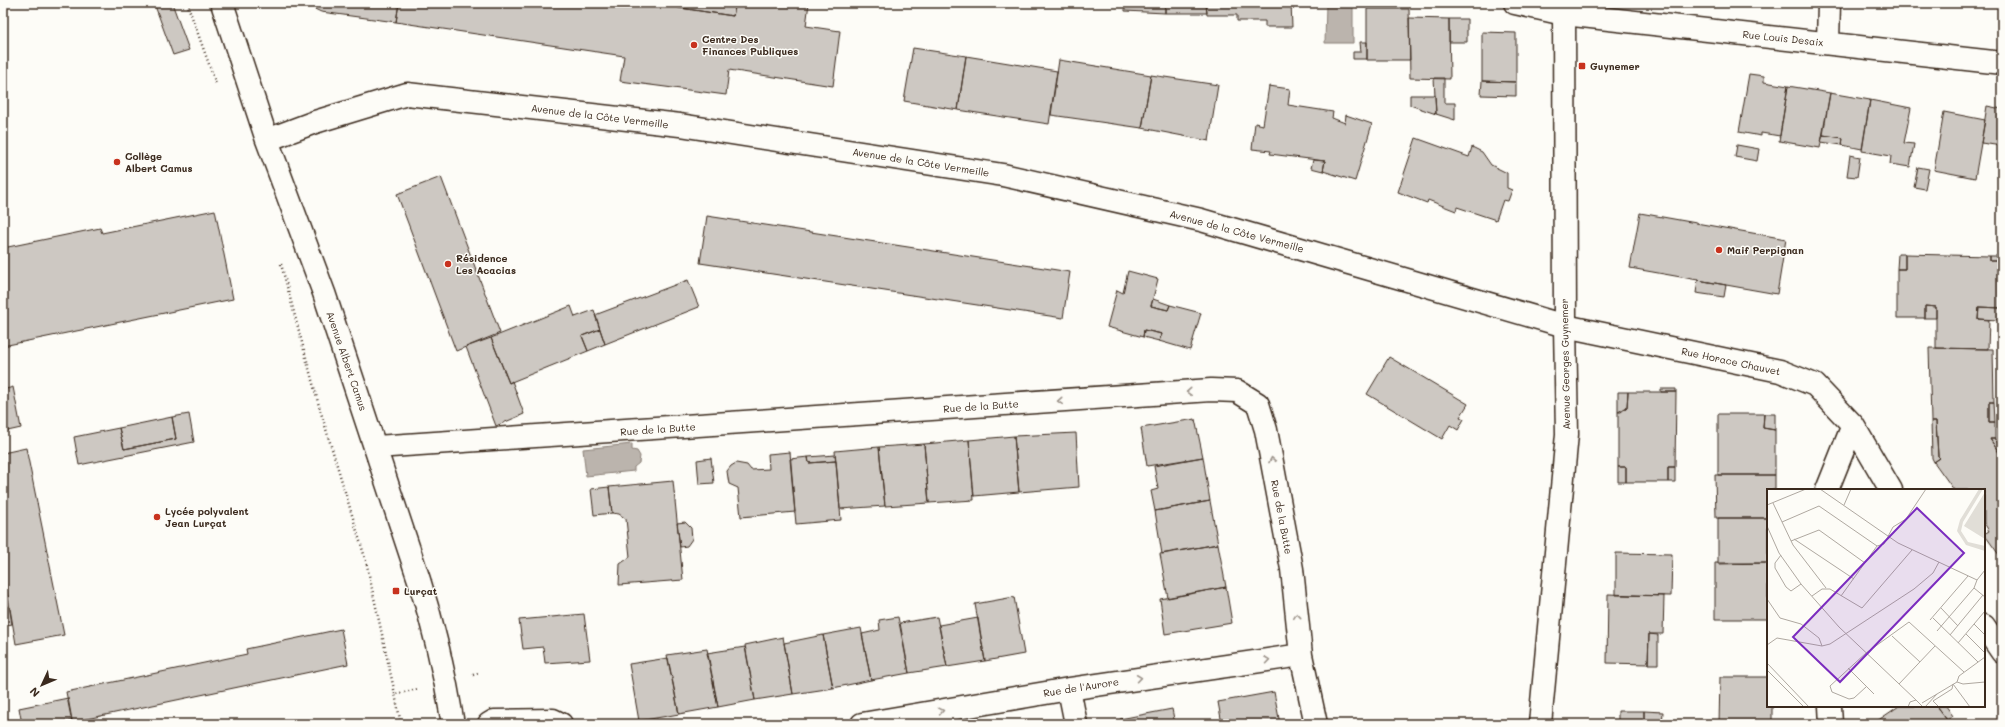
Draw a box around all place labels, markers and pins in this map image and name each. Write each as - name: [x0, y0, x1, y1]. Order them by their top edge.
- place label: Centre Des Finances Publiques: [702, 32, 798, 58]
- marker: Centre Des Finances Publiques: [689, 40, 699, 50]
- place label: Guynemer: [1590, 59, 1640, 73]
- marker: Guynemer: [1577, 61, 1587, 71]
- place label: Collège Albert Camus: [125, 149, 193, 175]
- marker: Collège Albert Camus: [112, 157, 122, 167]
- place label: Maif Perpignan: [1727, 243, 1804, 257]
- marker: Maif Perpignan: [1714, 245, 1724, 255]
- place label: Résidence Les Acacias: [456, 251, 516, 277]
- marker: Résidence Les Acacias: [443, 259, 453, 269]
- place label: Lycée polyvalent Jean Lurçat: [165, 504, 249, 530]
- marker: Lycée polyvalent Jean Lurçat: [152, 512, 162, 522]
- place label: Lurçat: [404, 584, 438, 598]
- marker: Lurçat: [391, 586, 401, 596]

